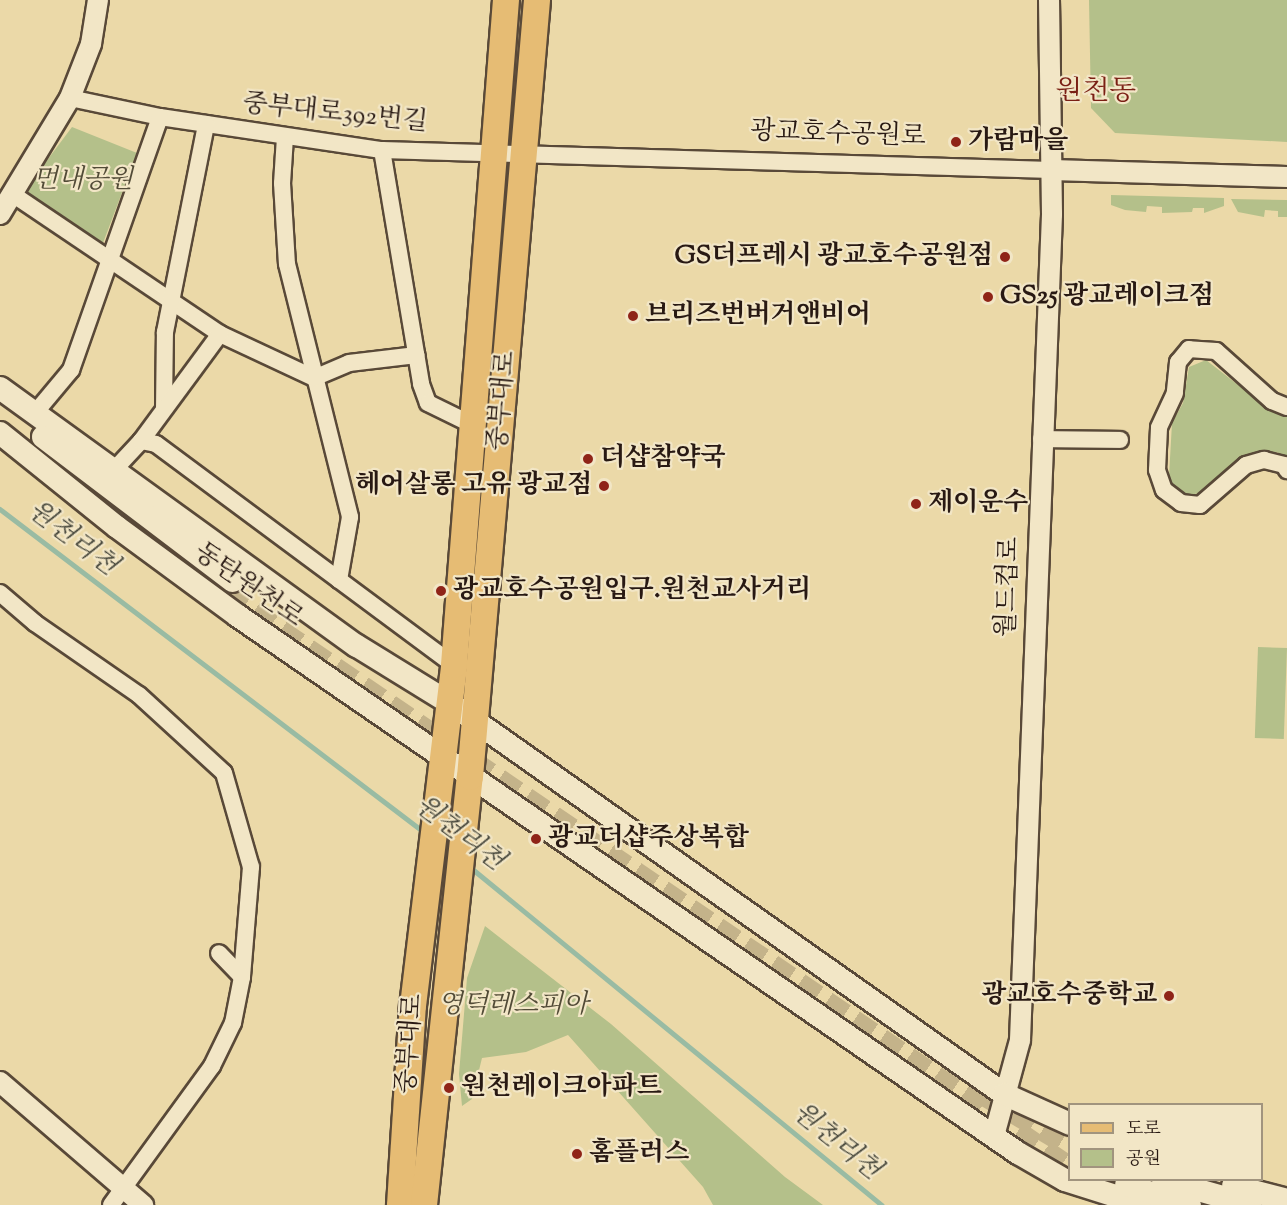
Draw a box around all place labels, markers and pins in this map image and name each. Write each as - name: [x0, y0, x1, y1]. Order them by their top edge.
- place label: 가람마을: [968, 126, 1068, 158]
- marker: 가람마을: [949, 135, 963, 149]
- place label: GS더프레시 광교호수공원점: [674, 241, 993, 273]
- marker: GS더프레시 광교호수공원점: [998, 250, 1012, 264]
- place label: GS25 광교레이크점: [1000, 281, 1214, 313]
- marker: GS25 광교레이크점: [981, 290, 995, 304]
- place label: 브리즈번버거앤비어: [645, 300, 871, 332]
- marker: 브리즈번버거앤비어: [626, 309, 640, 323]
- place label: 더샵참약국: [600, 443, 726, 475]
- marker: 더샵참약국: [581, 452, 595, 466]
- place label: 헤어살롱 고유 광교점: [355, 470, 592, 502]
- marker: 헤어살롱 고유 광교점: [597, 479, 611, 493]
- place label: 제이운수: [928, 488, 1028, 520]
- marker: 제이운수: [909, 497, 923, 511]
- place label: 광교호수공원입구.원천교사거리: [453, 575, 811, 607]
- marker: 광교호수공원입구.원천교사거리: [434, 584, 448, 598]
- place label: 광교더샵주상복합: [548, 823, 749, 855]
- marker: 광교더샵주상복합: [529, 832, 543, 846]
- place label: 광교호수중학교: [981, 980, 1157, 1012]
- marker: 광교호수중학교: [1162, 989, 1176, 1003]
- place label: 원천레이크아파트: [461, 1072, 662, 1104]
- marker: 원천레이크아파트: [442, 1081, 456, 1095]
- place label: 홈플러스: [589, 1138, 689, 1170]
- marker: 홈플러스: [570, 1147, 584, 1161]

